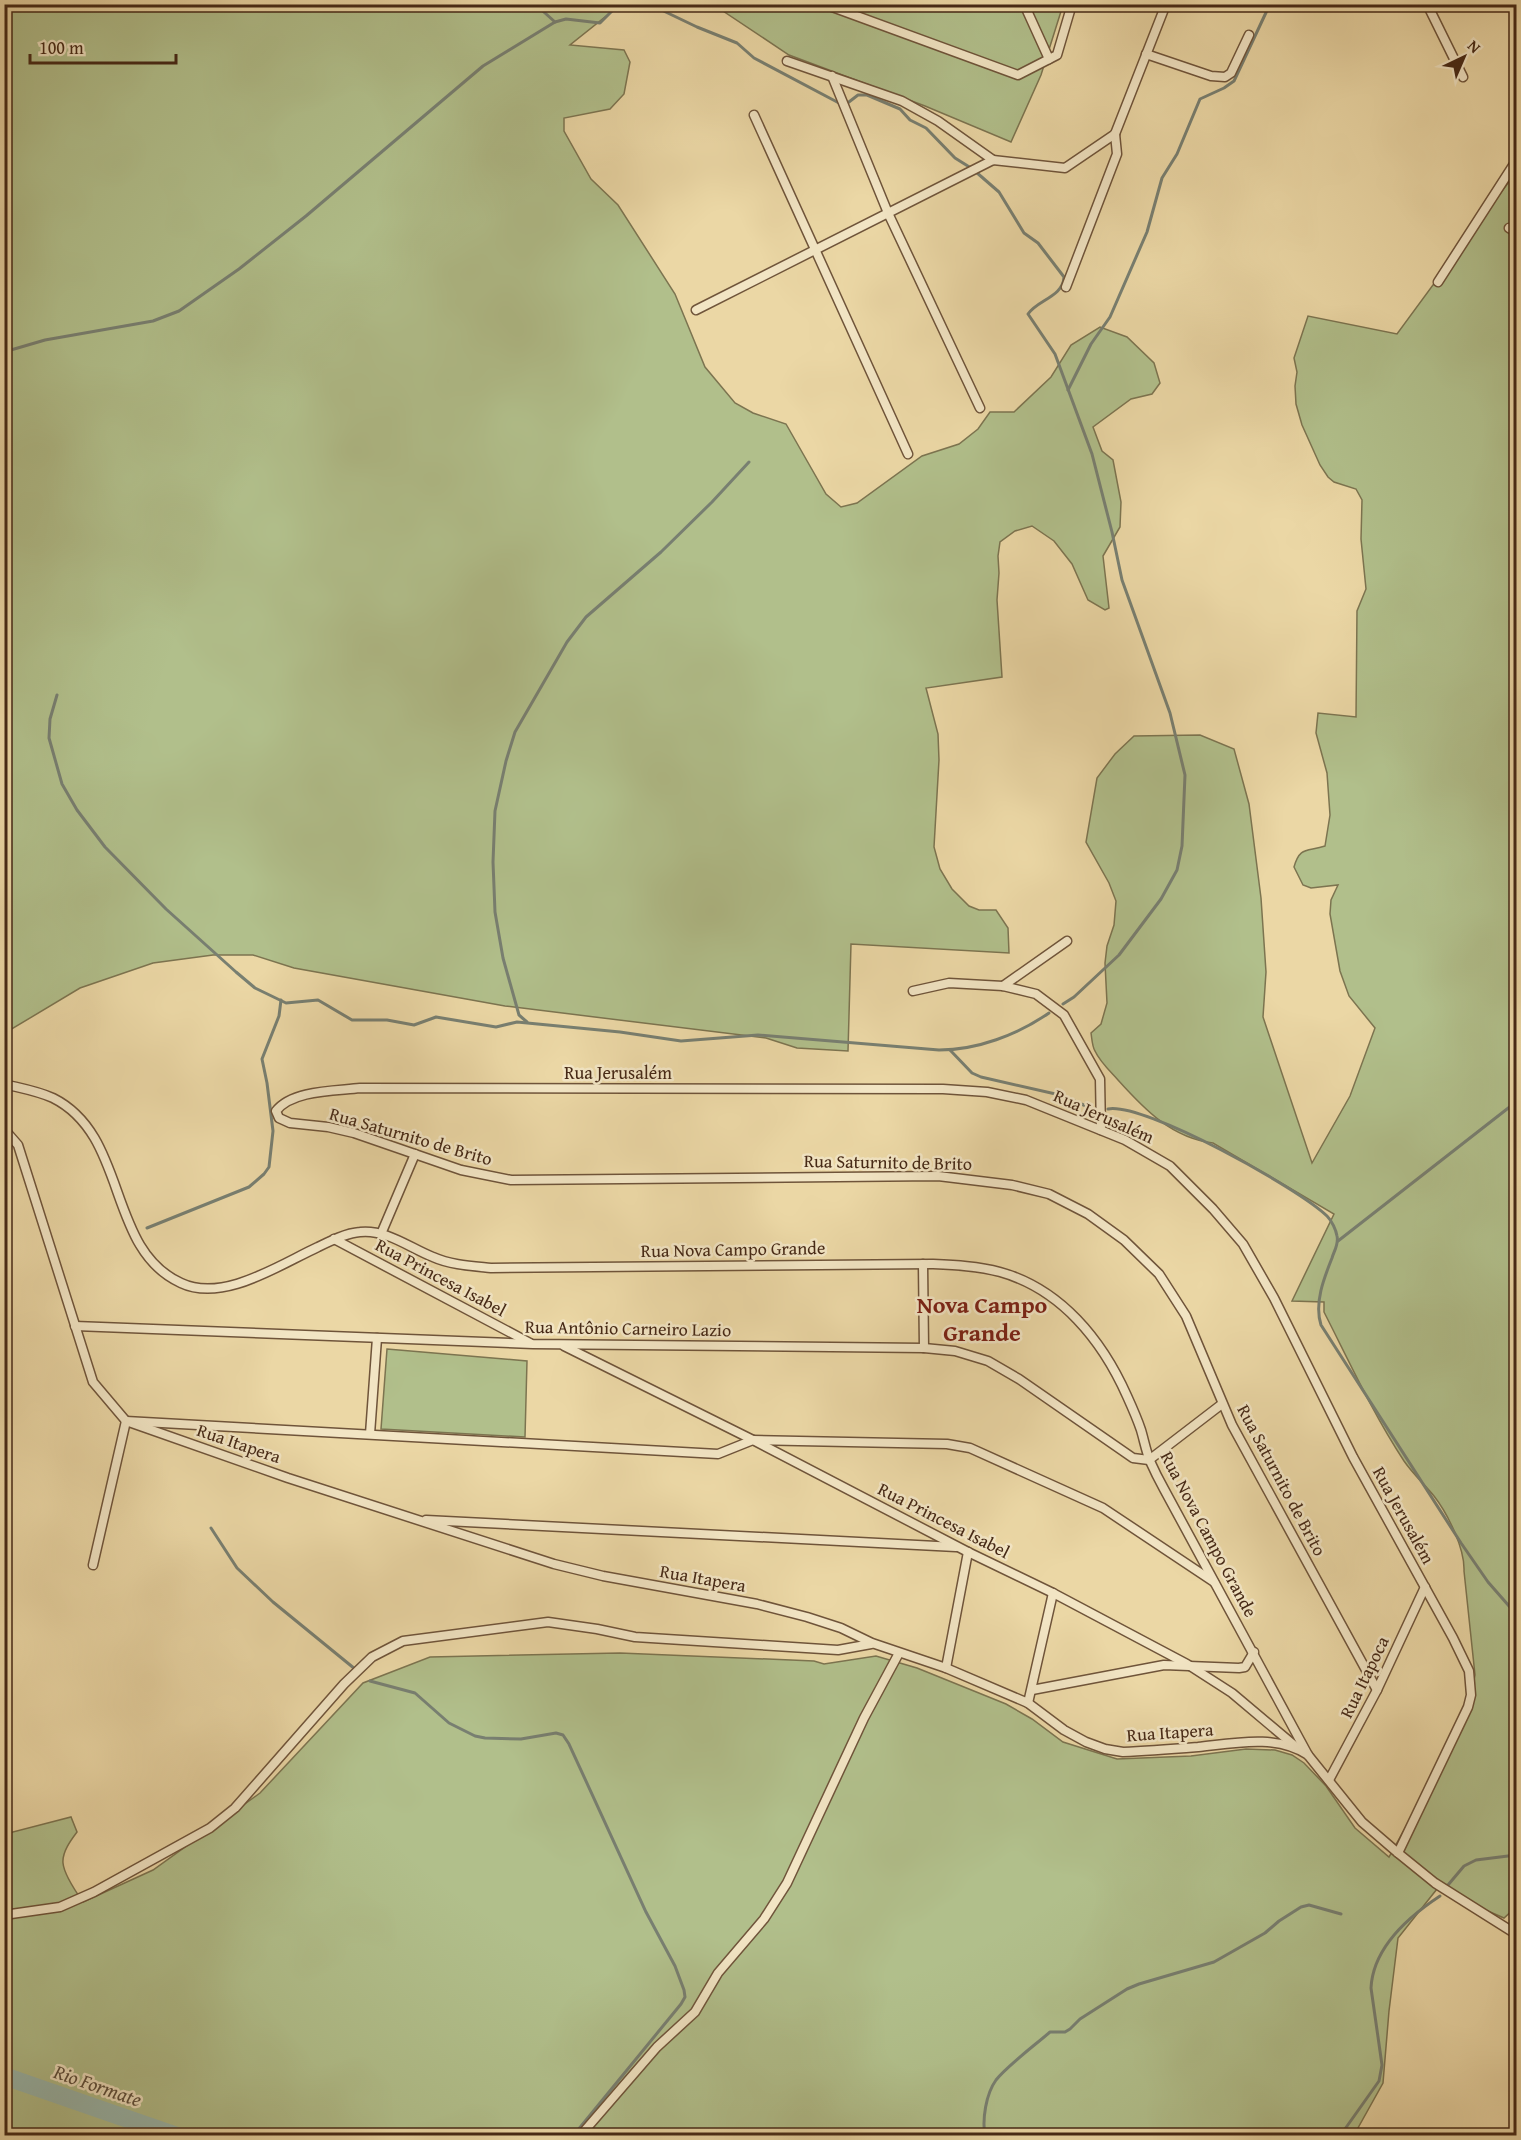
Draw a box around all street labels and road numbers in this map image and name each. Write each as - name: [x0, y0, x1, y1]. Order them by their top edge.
- street label: Rua Jerusalém: [564, 1059, 672, 1086]
- street label: Rua Jerusalém: [1049, 1082, 1159, 1150]
- street label: Rua Saturnito de Brito: [326, 1100, 496, 1172]
- street label: Rua Saturnito de Brito: [804, 1147, 972, 1177]
- street label: Rua Princesa Isabel: [371, 1231, 511, 1323]
- street label: Rua Nova Campo Grande: [640, 1234, 826, 1264]
- street label: Rua Antônio Carneiro Lazio: [525, 1313, 731, 1343]
- street label: Rua Saturnito de Brito: [1231, 1399, 1333, 1561]
- street label: Rua Itapera: [194, 1416, 285, 1470]
- street label: Rua Nova Campo Grande: [1154, 1446, 1264, 1622]
- street label: Rua Jerusalém: [1366, 1461, 1442, 1569]
- street label: Rua Princesa Isabel: [873, 1475, 1015, 1565]
- street label: Rua Itapera: [658, 1557, 749, 1599]
- street label: Rua Itapoca: [1332, 1631, 1396, 1723]
- street label: Rua Itapera: [1126, 1715, 1215, 1748]

